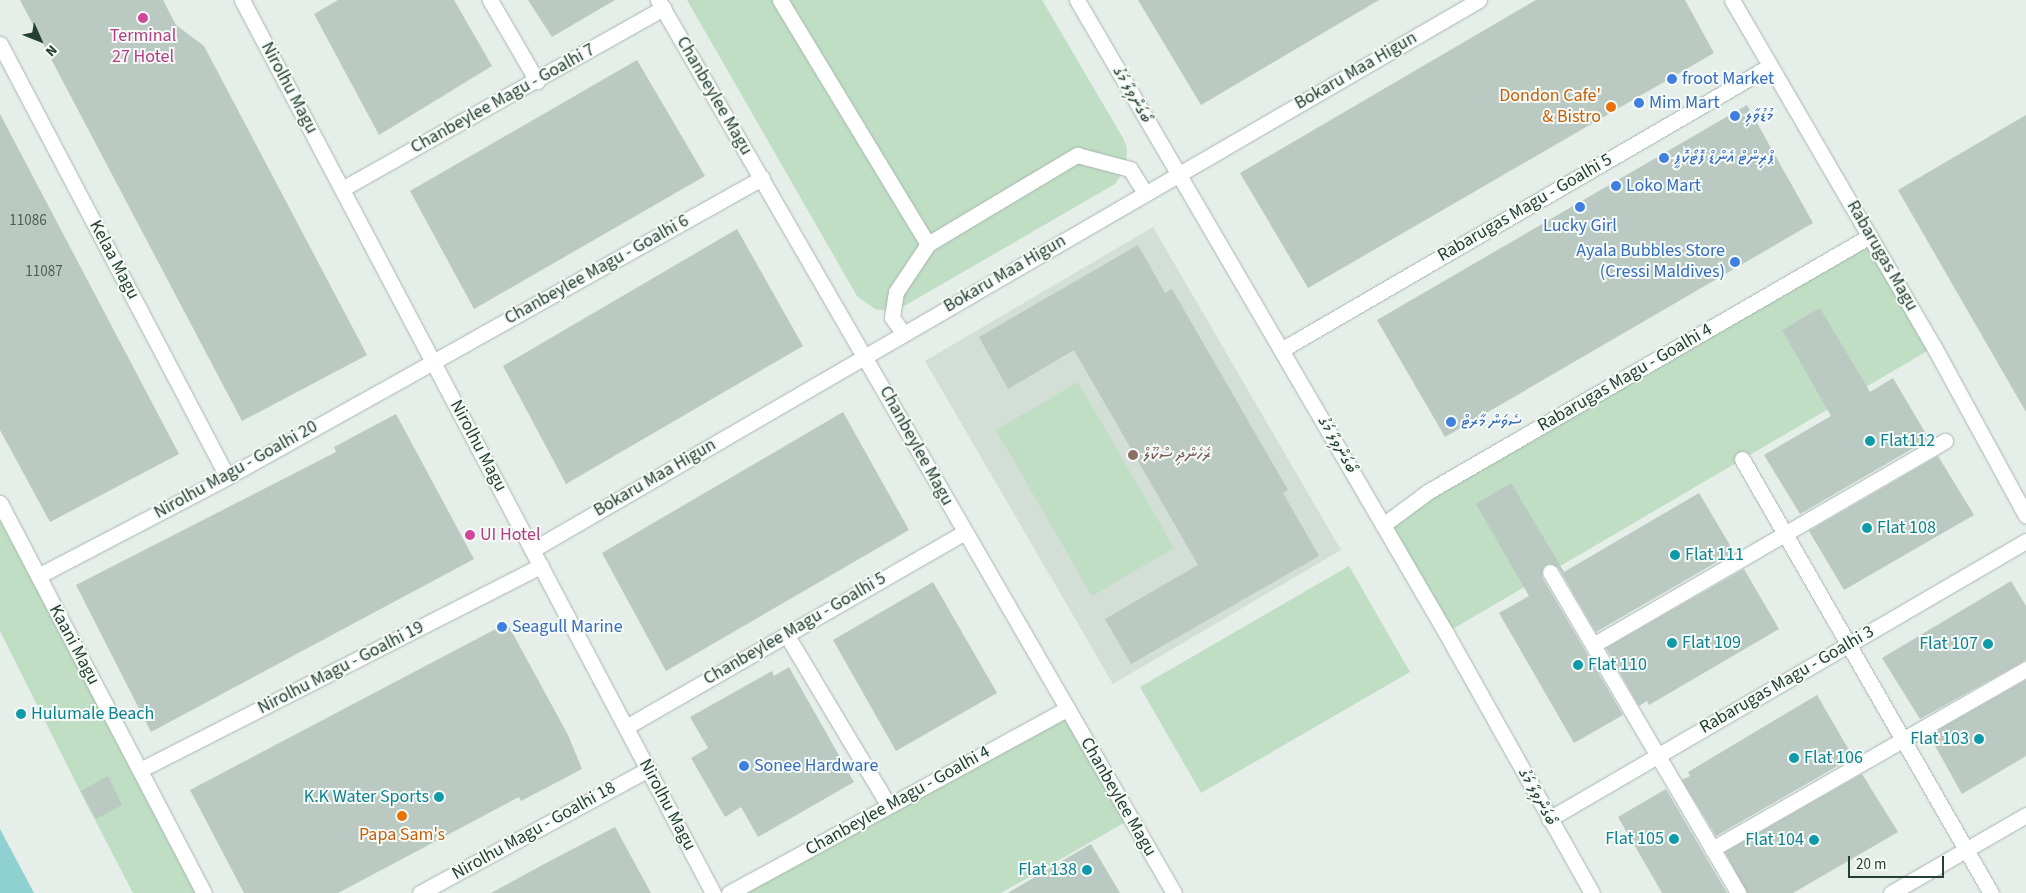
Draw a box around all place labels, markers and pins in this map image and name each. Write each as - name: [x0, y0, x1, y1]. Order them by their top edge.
- marker: Terminal 27 Hotel: [137, 12, 149, 24]
- place label: Terminal 27 Hotel: [110, 26, 176, 68]
- place label: froot Market: [1682, 68, 1774, 90]
- marker: froot Market: [1666, 73, 1678, 85]
- place label: Dondon Cafe' & Bistro: [1499, 86, 1601, 128]
- place label: Mim Mart: [1649, 92, 1720, 114]
- marker: Mim Mart: [1633, 97, 1645, 109]
- marker: Dondon Cafe' & Bistro: [1605, 101, 1617, 113]
- place label: މުޑުވާލި: [1745, 105, 1773, 127]
- marker: މުޑުވާލި: [1729, 110, 1741, 122]
- place label: ޕްރިންޓް އެންޑް ފޮޓޯކޮޕީ: [1674, 147, 1775, 169]
- marker: ޕްރިންޓް އެންޑް ފޮޓޯކޮޕީ: [1658, 152, 1670, 164]
- place label: Loko Mart: [1626, 175, 1701, 197]
- marker: Loko Mart: [1610, 180, 1622, 192]
- marker: Lucky Girl: [1574, 201, 1586, 213]
- place label: Lucky Girl: [1543, 215, 1617, 237]
- place label: Ayala Bubbles Store (Cressi Maldives): [1576, 241, 1725, 284]
- marker: Ayala Bubbles Store (Cressi Maldives): [1729, 256, 1741, 268]
- place label: ސެވަން މާރޓް: [1461, 411, 1521, 433]
- marker: ސެވަން މާރޓް: [1445, 416, 1457, 428]
- place label: Flat112: [1880, 430, 1935, 452]
- marker: Flat112: [1864, 435, 1876, 447]
- place label: ރެހެންދި ސްކޫލް: [1143, 444, 1211, 466]
- marker: ރެހެންދި ސްކޫލް: [1127, 449, 1139, 461]
- place label: Flat 108: [1877, 517, 1936, 539]
- marker: Flat 108: [1861, 522, 1873, 534]
- place label: UI Hotel: [480, 524, 540, 546]
- marker: UI Hotel: [464, 529, 476, 541]
- place label: Flat 111: [1685, 544, 1744, 566]
- marker: Flat 111: [1669, 549, 1681, 561]
- place label: Seagull Marine: [512, 616, 623, 638]
- marker: Seagull Marine: [496, 621, 508, 633]
- place label: Flat 109: [1682, 632, 1741, 654]
- place label: Flat 107: [1919, 633, 1978, 655]
- marker: Flat 109: [1666, 637, 1678, 649]
- marker: Flat 107: [1982, 638, 1994, 650]
- place label: Flat 110: [1588, 654, 1647, 676]
- marker: Flat 110: [1572, 659, 1584, 671]
- place label: Hulumale Beach: [31, 703, 154, 725]
- marker: Hulumale Beach: [15, 708, 27, 720]
- place label: Flat 103: [1910, 728, 1969, 750]
- marker: Flat 103: [1973, 733, 1985, 745]
- place label: Flat 106: [1804, 747, 1863, 769]
- marker: Flat 106: [1788, 752, 1800, 764]
- place label: Sonee Hardware: [754, 755, 878, 777]
- marker: Sonee Hardware: [738, 760, 750, 772]
- place label: K.K Water Sports: [304, 786, 429, 808]
- marker: K.K Water Sports: [433, 791, 445, 803]
- marker: Papa Sam's: [396, 810, 408, 822]
- place label: Papa Sam's: [359, 824, 445, 846]
- place label: Flat 105: [1605, 828, 1664, 850]
- place label: Flat 104: [1745, 829, 1804, 851]
- marker: Flat 105: [1668, 833, 1680, 845]
- marker: Flat 104: [1808, 834, 1820, 846]
- place label: Flat 138: [1018, 859, 1077, 881]
- marker: Flat 138: [1081, 864, 1093, 876]

